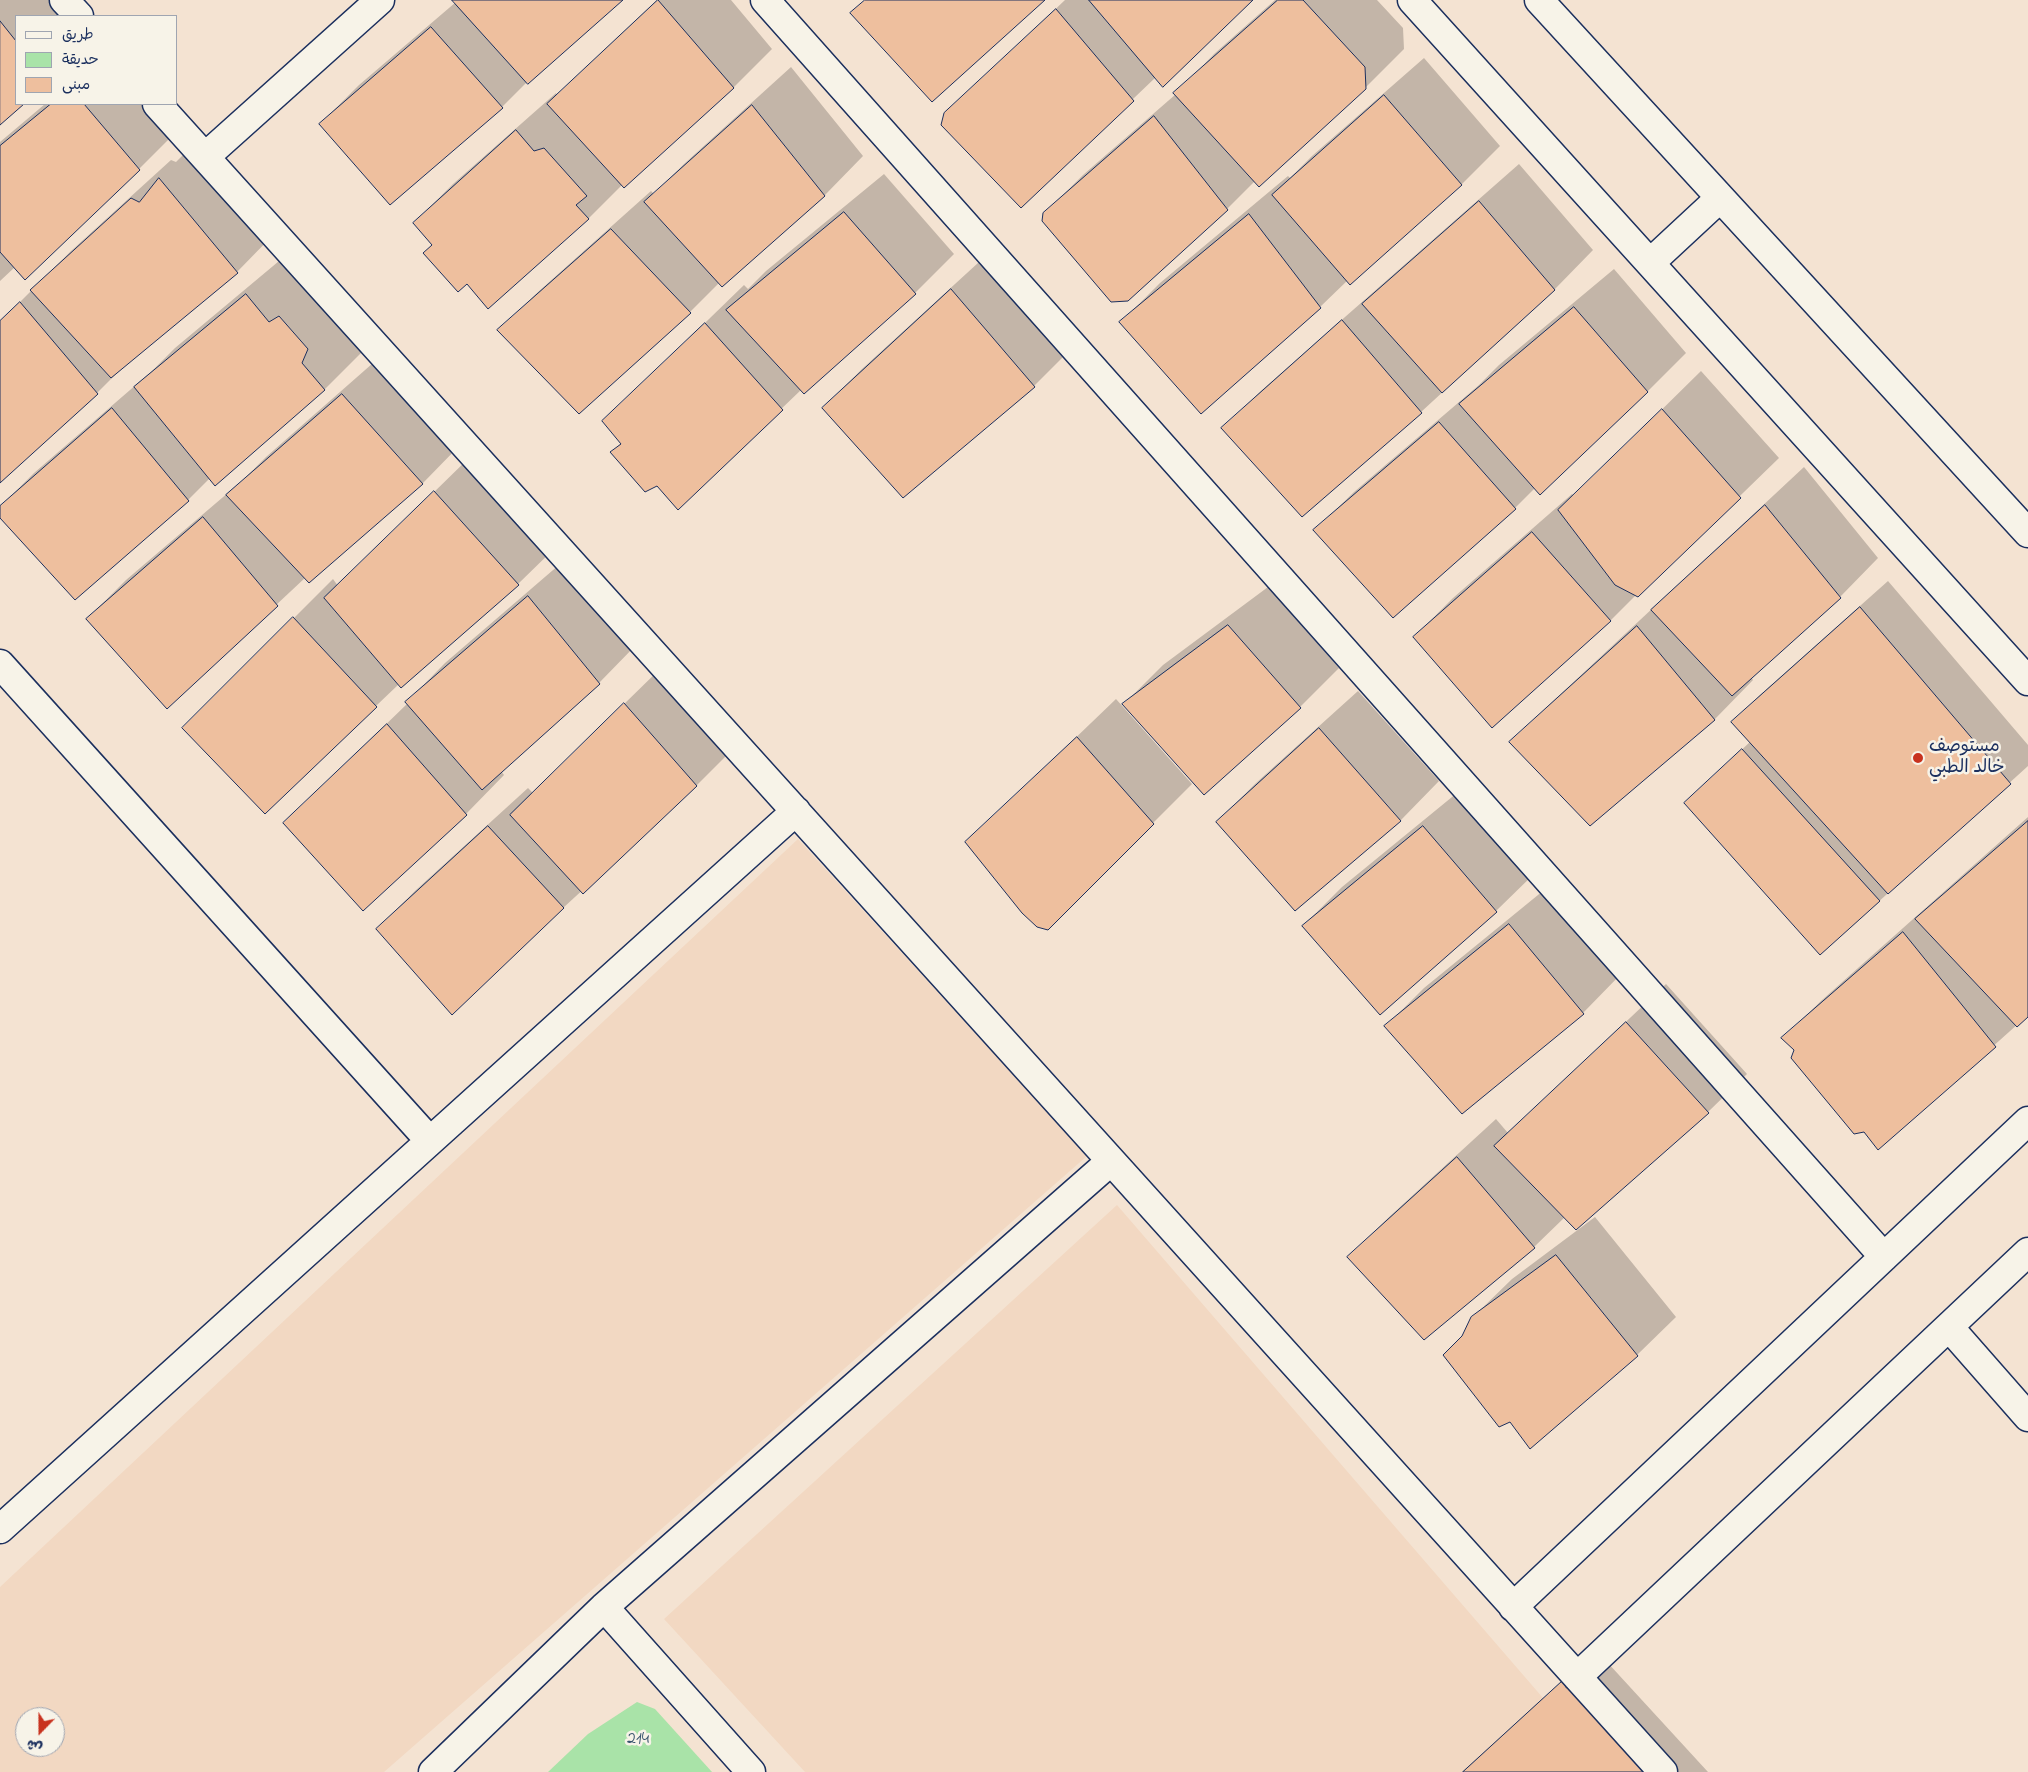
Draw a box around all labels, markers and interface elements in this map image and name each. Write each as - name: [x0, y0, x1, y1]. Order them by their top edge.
- legend: [15, 15, 178, 105]
- text: طريق: [62, 24, 94, 46]
- text: حديقة: [62, 49, 99, 71]
- text: مبنى: [62, 74, 90, 96]
- place label: مستوصف خالد الطبي: [1929, 737, 2004, 780]
- marker: مستوصف خالد الطبي: [1911, 751, 1925, 765]
- north arrow: [15, 1707, 65, 1757]
- park label: 214: [627, 1729, 649, 1751]
- text: ش: [23, 1733, 46, 1758]

